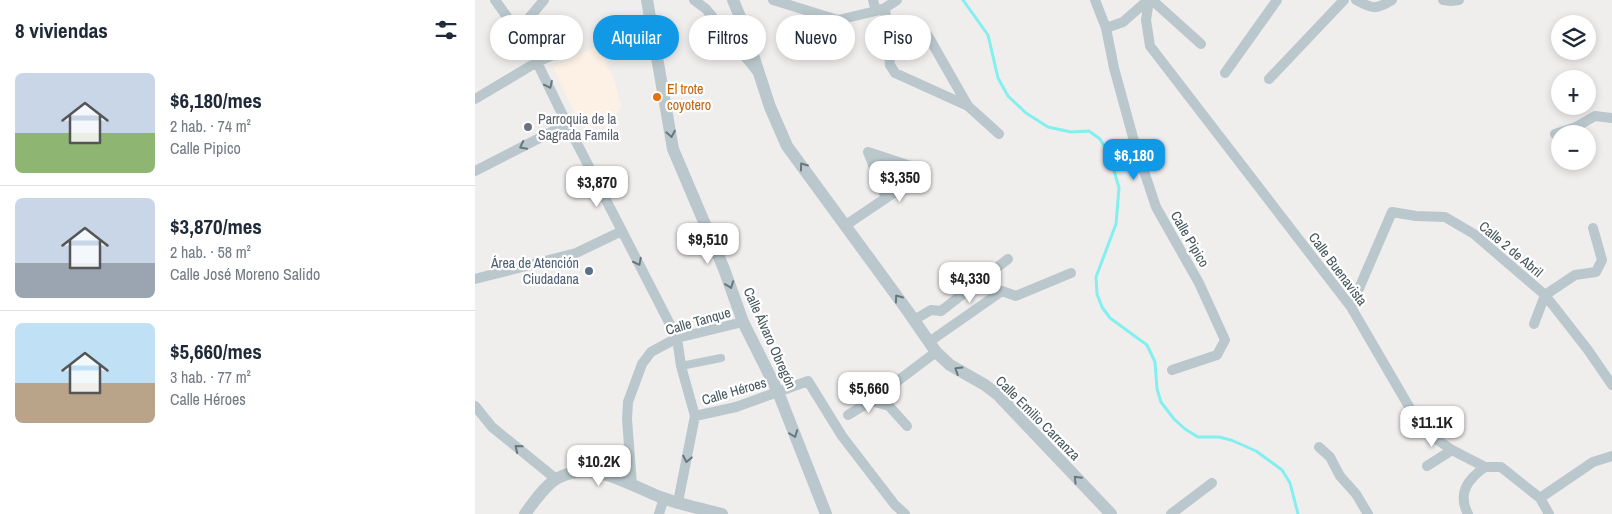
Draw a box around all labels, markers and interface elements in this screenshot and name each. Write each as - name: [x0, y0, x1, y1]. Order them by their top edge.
- chip: Comprar: [490, 15, 583, 60]
- chip: Alquilar: [593, 15, 679, 60]
- chip: Filtros: [689, 15, 766, 60]
- chip: Nuevo: [776, 15, 855, 60]
- chip: Piso: [865, 15, 931, 60]
- map controls: [1551, 15, 1596, 170]
- button: layers: [1551, 15, 1596, 60]
- text: 8 viviendas: [15, 16, 108, 45]
- icon: filters: [432, 16, 460, 44]
- button: +: [1551, 70, 1596, 115]
- one-way arrow: [542, 80, 553, 89]
- place label: El trote coyotero: [667, 80, 711, 114]
- text: $6,180/mes: [170, 86, 262, 115]
- marker: El trote coyotero: [651, 91, 663, 103]
- icon: home: [55, 93, 115, 153]
- place label: Parroquia de la Sagrada Famila: [538, 110, 620, 144]
- text: 2 hab. · 74 m²: [170, 115, 251, 137]
- marker: Parroquia de la Sagrada Famila: [522, 121, 534, 133]
- button: −: [1551, 125, 1596, 170]
- one-way arrow: [665, 130, 675, 139]
- text: Calle Pipico: [170, 137, 241, 159]
- pin: $6,180: [1093, 138, 1175, 181]
- one-way arrow: [520, 140, 529, 150]
- text: $6,180: [1114, 144, 1154, 166]
- pin: $3,350: [859, 160, 941, 203]
- one-way arrow: [800, 163, 808, 172]
- pin: $3,870: [556, 166, 638, 208]
- text: $3,350: [880, 166, 920, 188]
- text: $3,870: [577, 171, 617, 193]
- street label: Calle Pipico: [1167, 208, 1213, 270]
- text: $3,870/mes: [170, 212, 262, 241]
- street label: Calle 2 de Abril: [1475, 217, 1547, 281]
- icon: home: [55, 218, 115, 278]
- pin: $9,510: [667, 222, 749, 265]
- text: $9,510: [688, 228, 728, 250]
- street label: Calle Buenavista: [1305, 229, 1372, 310]
- text: 2 hab. · 58 m²: [170, 241, 251, 263]
- place label: Área de Atención Ciudadana: [490, 254, 580, 288]
- one-way arrow: [632, 256, 642, 265]
- pin: $4,330: [929, 262, 1011, 304]
- text: Calle José Moreno Salido: [170, 263, 320, 285]
- marker: Área de Atención Ciudadana: [583, 265, 595, 277]
- text: $4,330: [950, 267, 990, 289]
- one-way arrow: [724, 280, 734, 289]
- street label: Calle Álvaro Obregón: [740, 284, 800, 392]
- one-way arrow: [895, 294, 904, 303]
- street label: Calle Tanque: [663, 303, 733, 339]
- text: $5,660/mes: [170, 337, 262, 366]
- icon: home: [55, 343, 115, 403]
- text: 3 hab. · 77 m²: [170, 366, 251, 388]
- one-way arrow: [955, 366, 964, 376]
- pin: $5,660: [828, 372, 910, 414]
- street label: Calle Emilio Carranza: [992, 372, 1084, 464]
- street label: Calle Héroes: [700, 373, 769, 409]
- text: $5,660: [849, 377, 889, 399]
- text: Calle Héroes: [170, 388, 246, 410]
- pin: $11.1K: [1391, 406, 1473, 448]
- text: $11.1K: [1411, 411, 1453, 433]
- one-way arrow: [788, 429, 798, 438]
- pin: $10.2K: [558, 444, 640, 487]
- one-way arrow: [515, 446, 524, 454]
- text: $10.2K: [578, 450, 620, 472]
- one-way arrow: [682, 455, 692, 464]
- one-way arrow: [1074, 475, 1083, 484]

